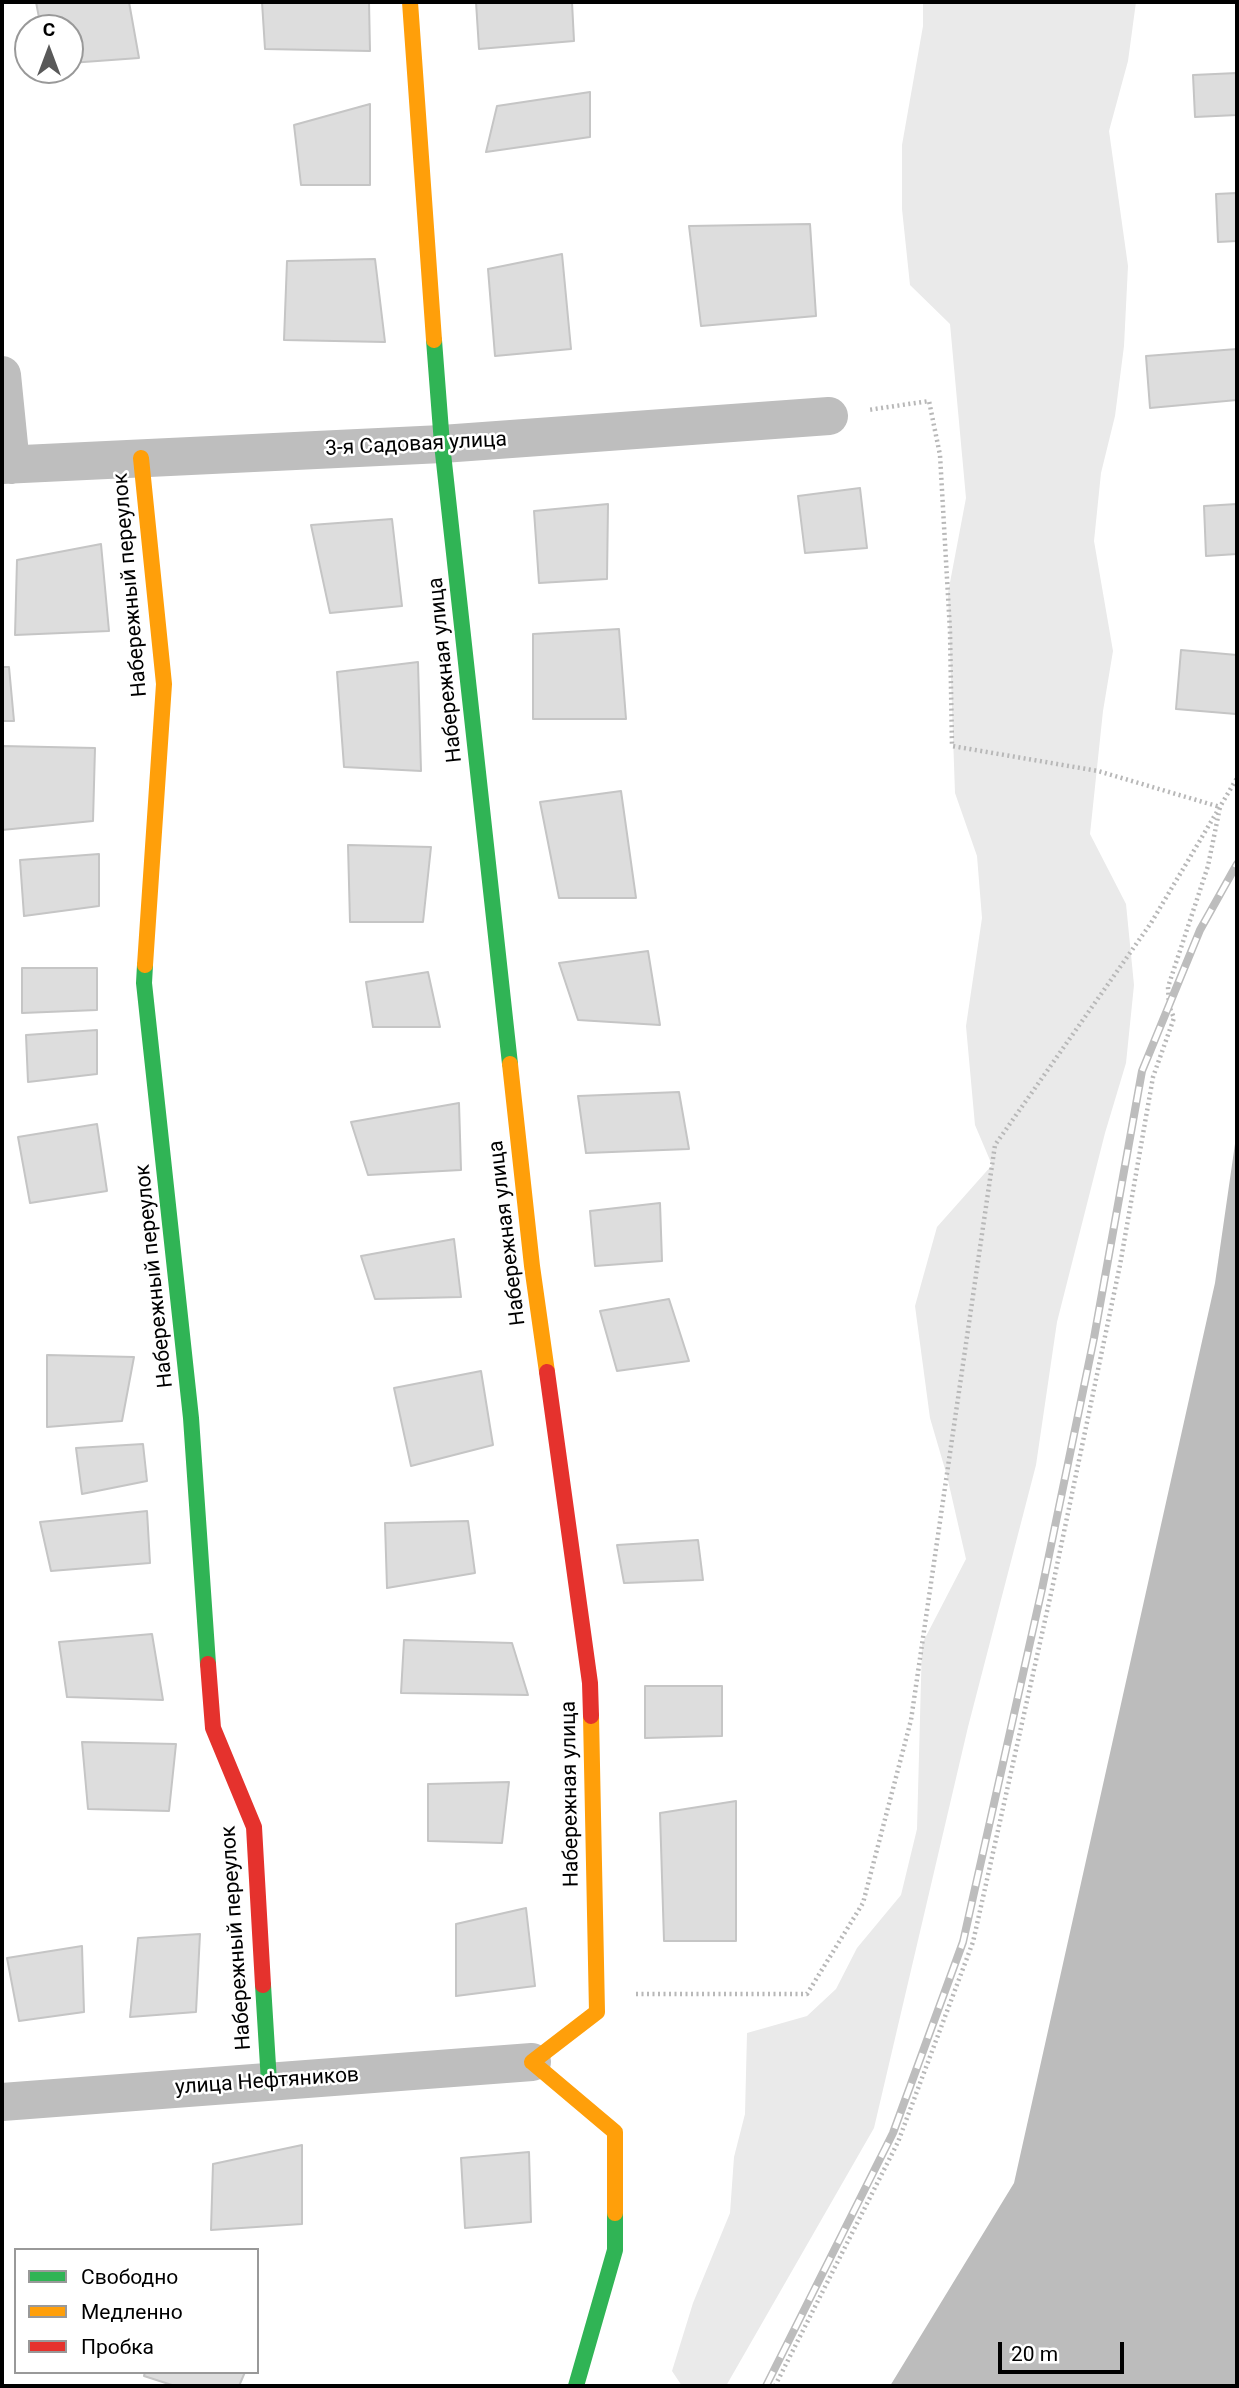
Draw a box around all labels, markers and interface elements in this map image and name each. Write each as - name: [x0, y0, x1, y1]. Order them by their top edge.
- north arrow: [14, 14, 84, 84]
- text: С: [43, 18, 55, 41]
- street label: 3-я Садовая улица: [325, 428, 507, 462]
- street label: Набережный переулок: [109, 472, 153, 698]
- street label: Набережная улица: [424, 576, 468, 764]
- street label: Набережная улица: [484, 1139, 532, 1327]
- street label: Набережный переулок: [131, 1163, 179, 1389]
- street label: Набережная улица: [557, 1701, 585, 1887]
- street label: Набережный переулок: [217, 1825, 257, 2051]
- street label: улица Нефтяников: [174, 2063, 360, 2101]
- legend: [14, 2248, 259, 2374]
- text: Свободно: [81, 2265, 178, 2289]
- text: Медленно: [81, 2300, 183, 2324]
- scale bar: [1001, 2328, 1127, 2372]
- text: Пробка: [81, 2335, 154, 2359]
- text: 20 m: [1011, 2342, 1058, 2366]

